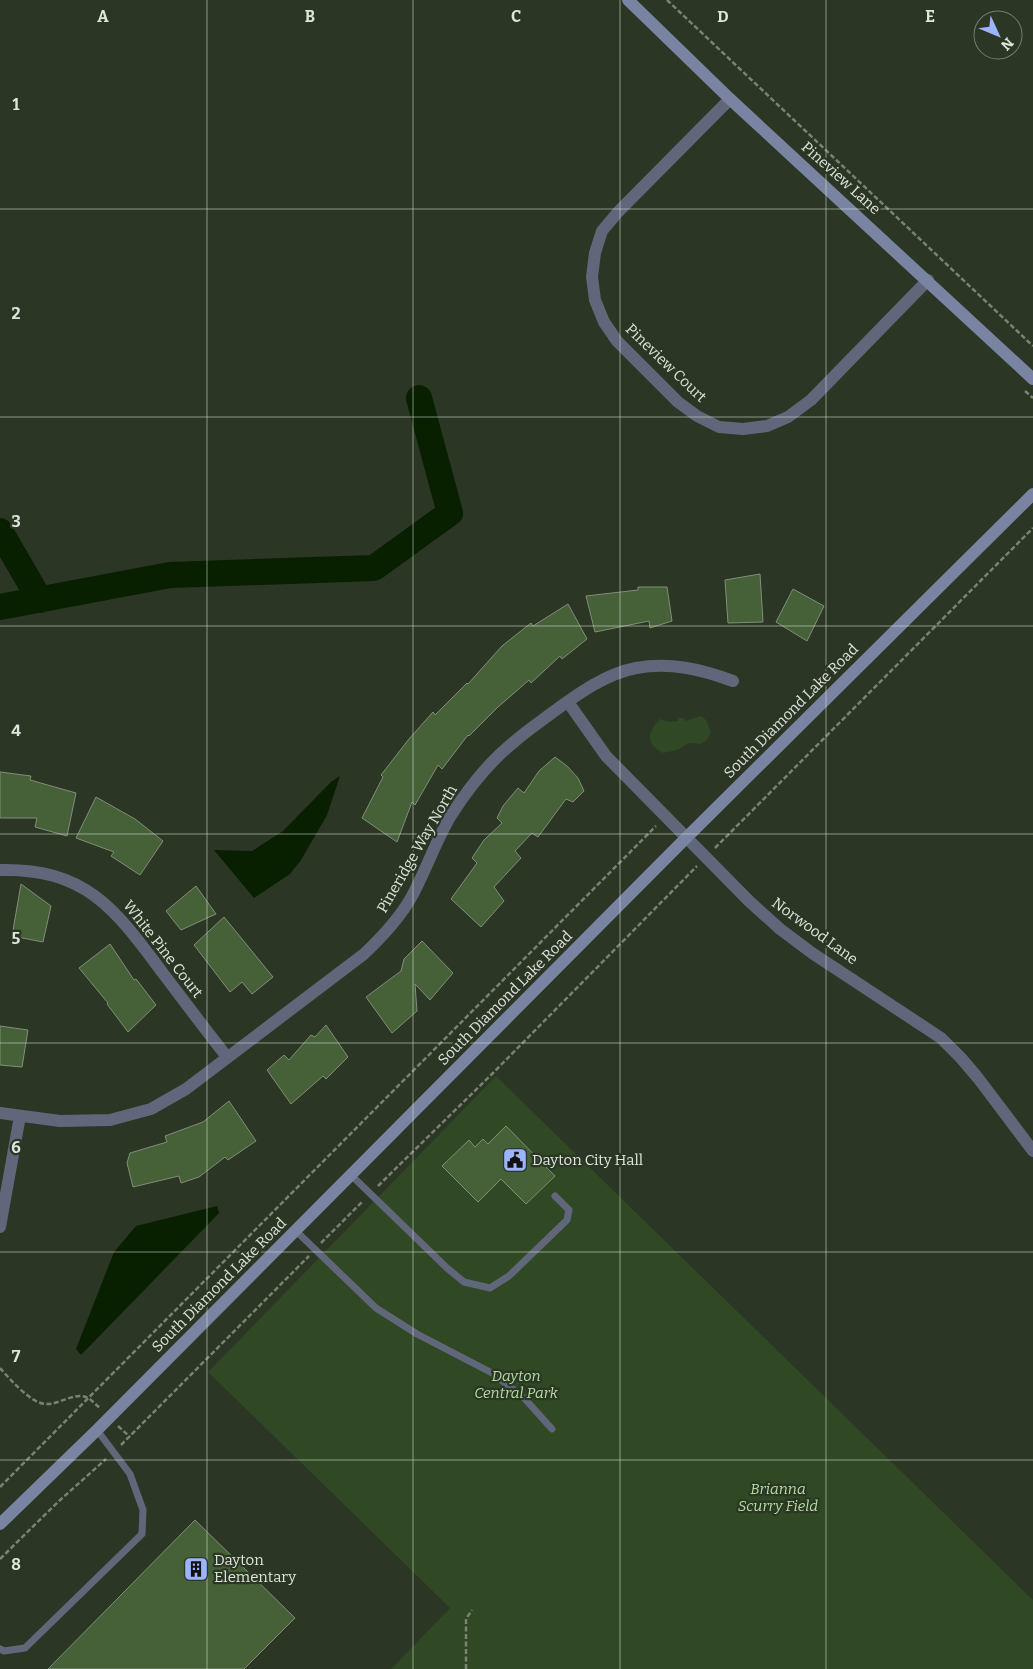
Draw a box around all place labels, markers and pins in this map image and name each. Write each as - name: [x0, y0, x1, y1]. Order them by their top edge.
- public building icon: Dayton City Hall: [502, 1147, 528, 1173]
- place label: Dayton City Hall: [532, 1151, 643, 1169]
- place label: Dayton Elementary: [214, 1551, 296, 1586]
- building icon: Dayton Elementary: [183, 1556, 209, 1582]

